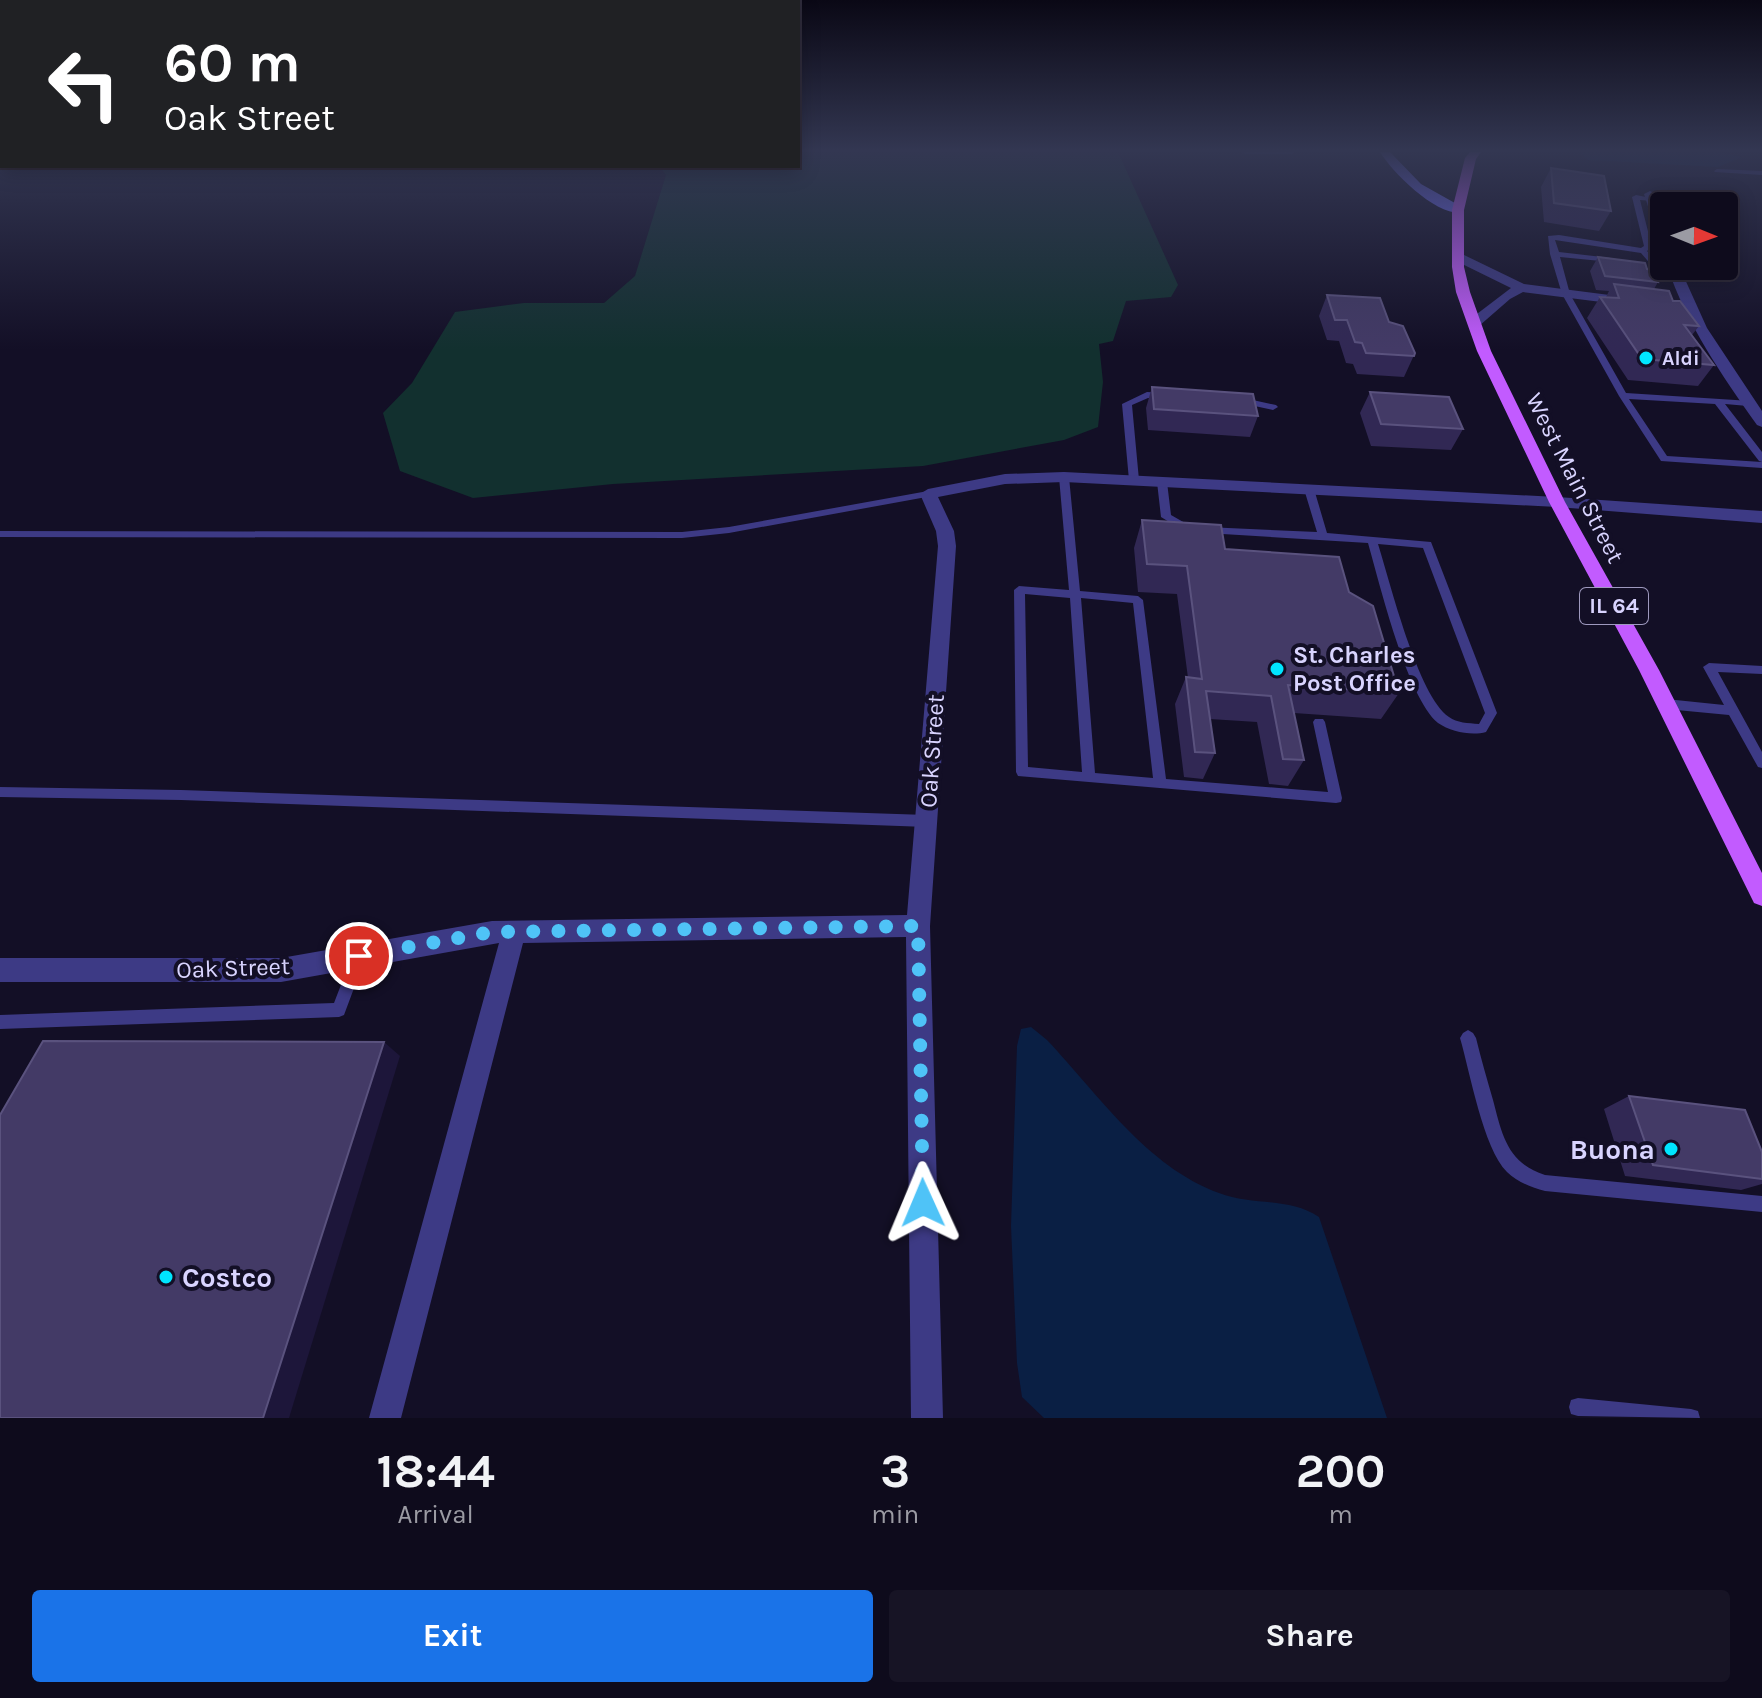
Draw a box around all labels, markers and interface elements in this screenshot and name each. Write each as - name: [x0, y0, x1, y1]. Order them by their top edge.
- text: 60 m: [164, 30, 301, 95]
- icon: left: [32, 32, 136, 136]
- text: Oak Street: [164, 97, 335, 139]
- north arrow: [1650, 192, 1738, 280]
- map controls: [1650, 192, 1738, 280]
- place label: Aldi: [1662, 347, 1699, 370]
- marker: Aldi: [1637, 349, 1655, 367]
- street label: West Main Street: [1520, 388, 1630, 568]
- road number: IL 64: [1580, 588, 1648, 624]
- place label: St. Charles Post Office: [1293, 641, 1416, 697]
- marker: St. Charles Post Office: [1268, 660, 1286, 678]
- street label: Oak Street: [914, 693, 950, 809]
- pin: [325, 922, 393, 990]
- icon: arrive: [337, 934, 381, 978]
- street label: Oak Street: [176, 952, 290, 984]
- place label: Buona: [1570, 1133, 1655, 1166]
- marker: Buona: [1662, 1140, 1680, 1158]
- position arrow: [881, 1161, 965, 1245]
- place label: Costco: [182, 1261, 272, 1294]
- marker: Costco: [157, 1268, 175, 1286]
- text: 18:44: [377, 1443, 495, 1499]
- text: 3: [880, 1443, 910, 1499]
- text: 200: [1296, 1443, 1385, 1499]
- text: Arrival: [398, 1499, 474, 1530]
- text: min: [871, 1499, 919, 1530]
- text: m: [1328, 1499, 1353, 1530]
- button: Exit: [32, 1590, 873, 1682]
- button: Share: [889, 1590, 1730, 1682]

